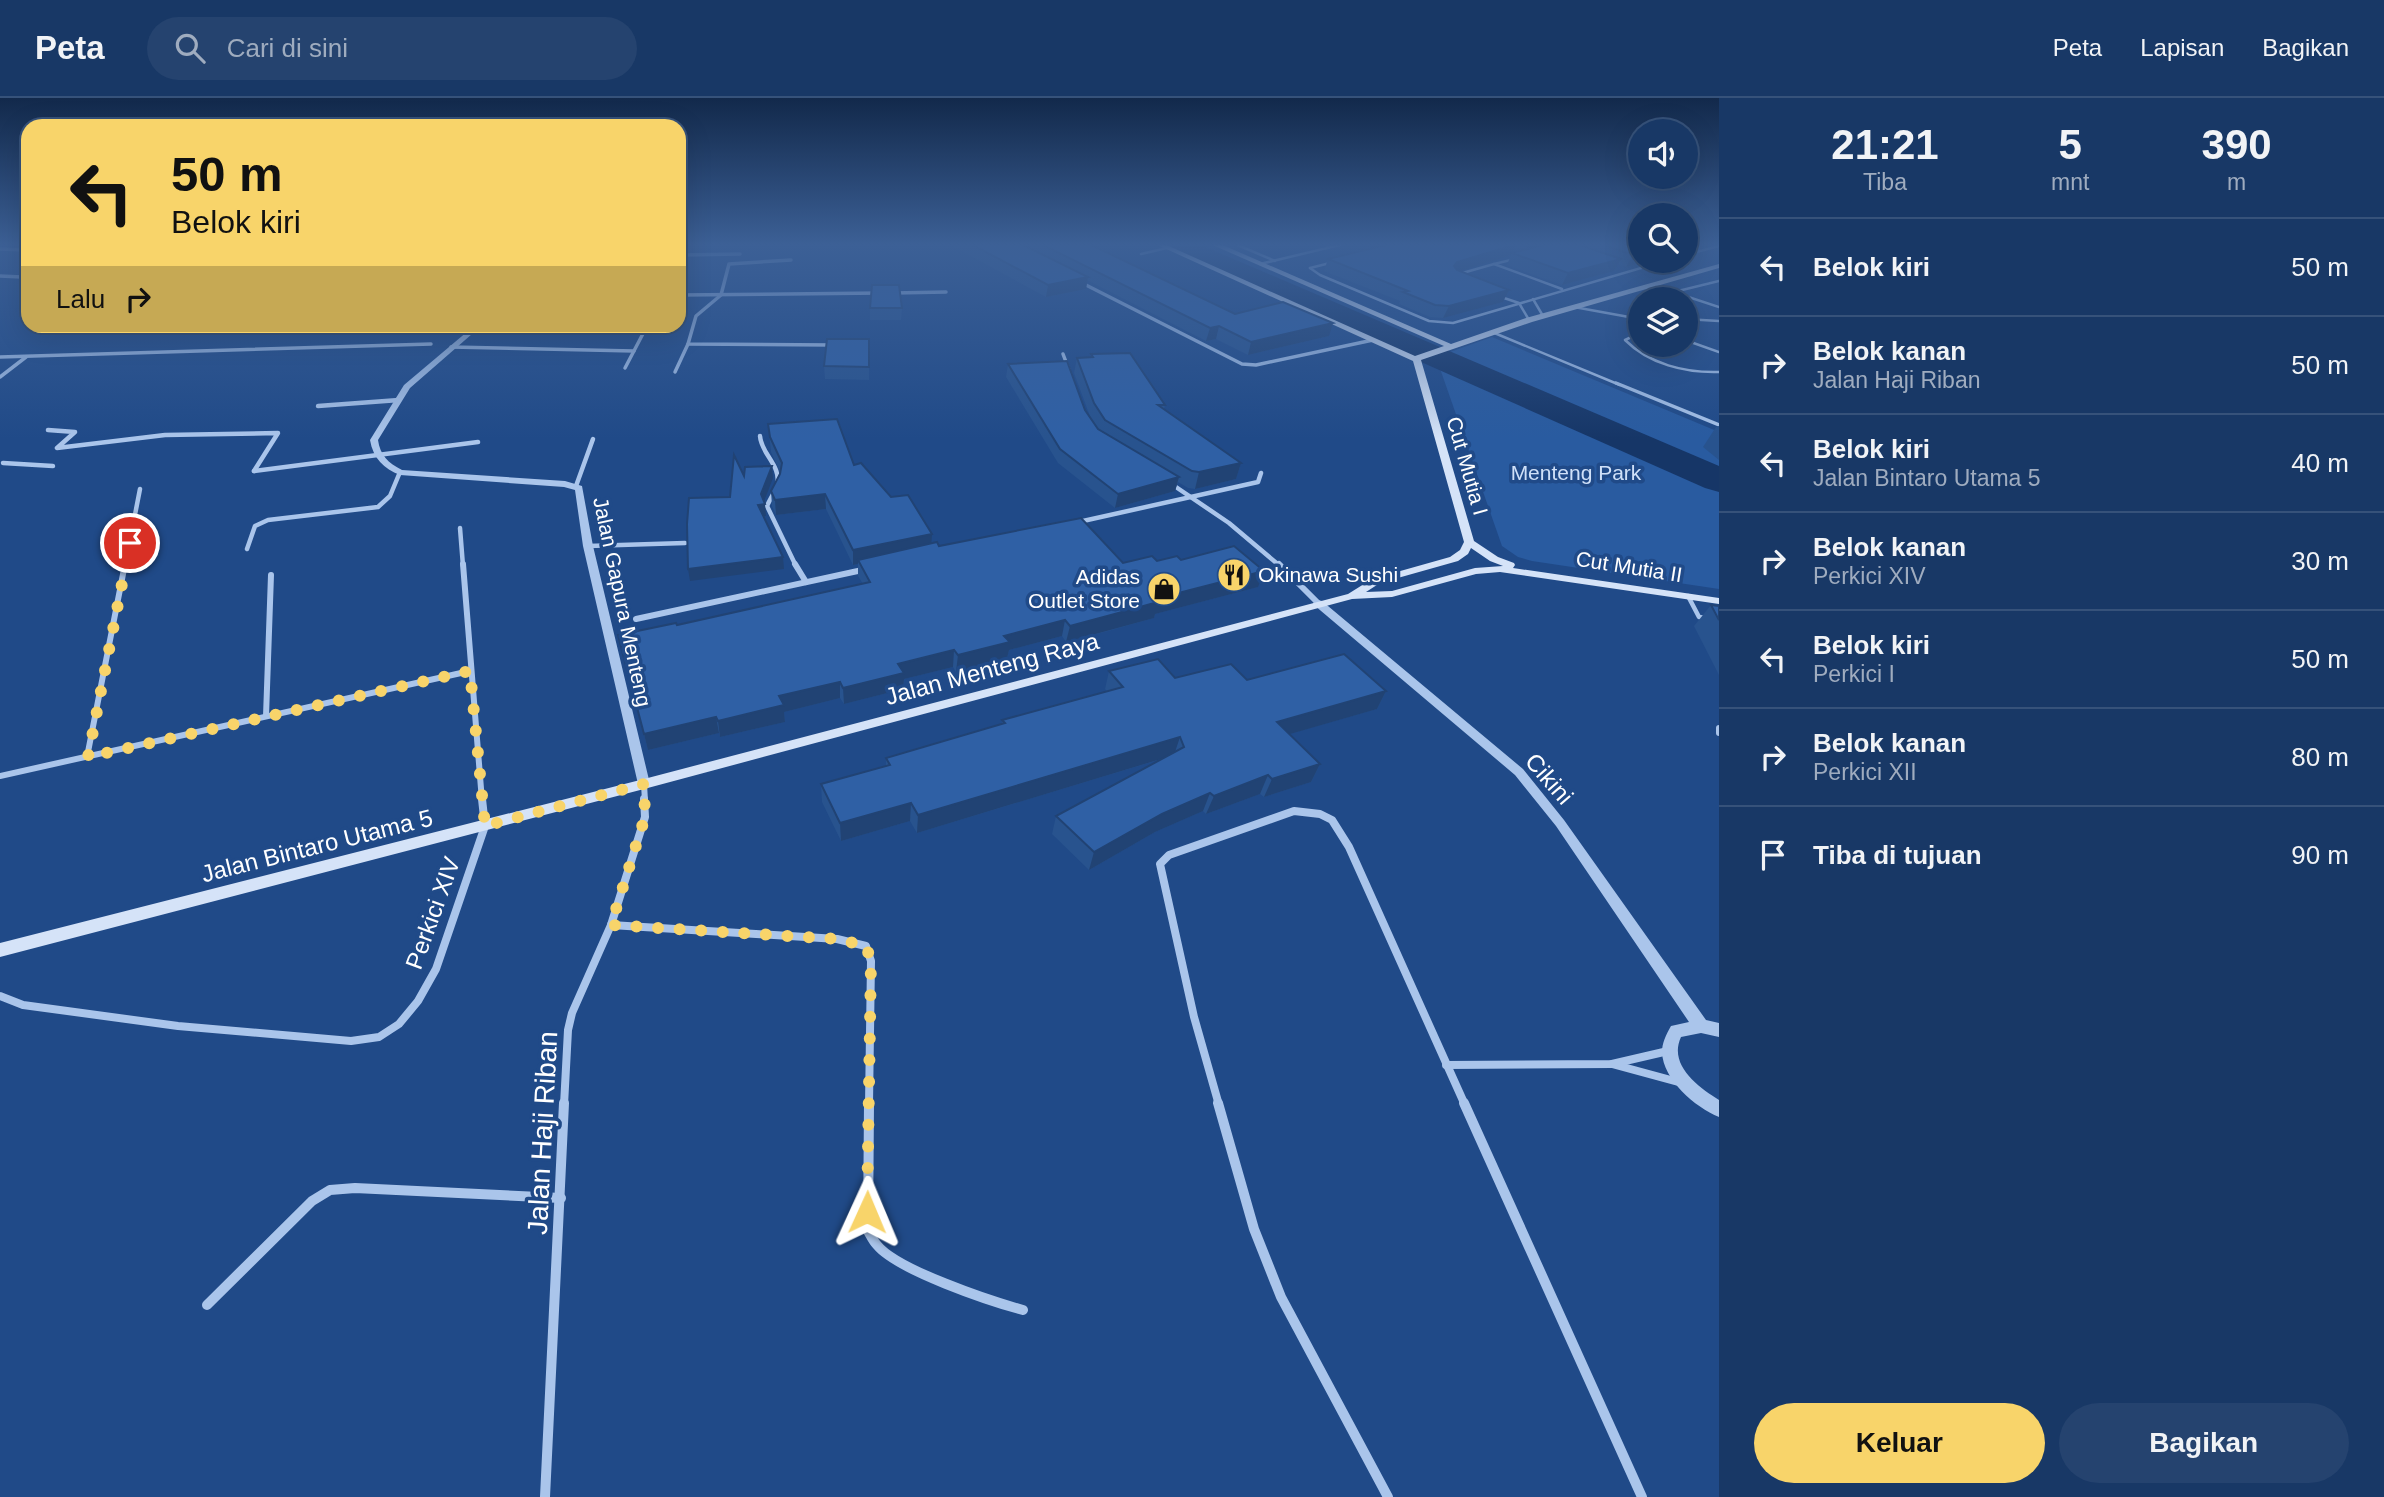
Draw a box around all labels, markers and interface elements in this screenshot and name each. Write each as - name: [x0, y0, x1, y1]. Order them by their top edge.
- search box: [147, 17, 637, 80]
- text: Peta: [35, 29, 105, 66]
- icon: search: [171, 29, 209, 67]
- text: Cari di sini: [227, 33, 348, 63]
- text: Peta: [2053, 34, 2102, 61]
- text: Lapisan: [2140, 34, 2224, 61]
- text: Bagikan: [2262, 34, 2349, 61]
- map controls: [1628, 119, 1698, 357]
- button: sound: [1628, 119, 1698, 189]
- text: 21:21: [1831, 121, 1939, 168]
- text: 5: [2058, 121, 2082, 168]
- text: 390: [2202, 121, 2272, 168]
- icon: left: [56, 147, 147, 238]
- text: 50 m: [171, 147, 283, 201]
- text: Tiba: [1863, 169, 1907, 195]
- text: mnt: [2051, 169, 2089, 195]
- text: m: [2227, 169, 2246, 195]
- button: search: [1628, 203, 1698, 273]
- text: Belok kiri: [171, 204, 301, 240]
- icon: left: [1754, 248, 1792, 286]
- text: Belok kiri: [1813, 252, 1930, 282]
- text: 50 m: [2291, 252, 2349, 282]
- icon: right: [119, 280, 157, 318]
- text: Lalu: [56, 284, 105, 314]
- button: layers: [1628, 287, 1698, 357]
- text: Belok kanan: [1813, 336, 1966, 366]
- icon: right: [1754, 346, 1792, 384]
- text: 50 m: [2291, 350, 2349, 380]
- text: Jalan Haji Riban: [1813, 367, 1980, 393]
- street label: Cut Mutia I: [1442, 414, 1493, 518]
- text: Belok kiri: [1813, 434, 1930, 464]
- icon: left: [1754, 444, 1792, 482]
- text: 40 m: [2291, 448, 2349, 478]
- park label: Menteng Park: [1511, 461, 1642, 484]
- text: Jalan Bintaro Utama 5: [1813, 465, 2041, 491]
- street label: Jalan Gapura Menteng: [589, 495, 656, 709]
- pin: [100, 513, 160, 573]
- icon: arrive: [111, 524, 149, 562]
- text: Belok kanan: [1813, 532, 1966, 562]
- icon: right: [1754, 542, 1792, 580]
- text: 30 m: [2291, 546, 2349, 576]
- street label: Cut Mutia II: [1574, 547, 1684, 586]
- restaurant icon: Okinawa Sushi: [1215, 556, 1253, 594]
- place label: Okinawa Sushi: [1258, 563, 1398, 586]
- text: Perkici XIV: [1813, 563, 1925, 589]
- place label: Adidas Outlet Store: [1028, 565, 1140, 612]
- shop icon: Adidas Outlet Store: [1145, 570, 1183, 608]
- street label: Jalan Menteng Raya: [882, 627, 1102, 710]
- text: Belok kiri: [1813, 630, 1930, 660]
- icon: left: [1754, 640, 1792, 678]
- text: 50 m: [2291, 644, 2349, 674]
- text: Perkici I: [1813, 661, 1895, 687]
- text: Belok kanan: [1813, 728, 1966, 758]
- icon: right: [1754, 738, 1792, 776]
- text: 80 m: [2291, 742, 2349, 772]
- street label: Cikini: [1520, 748, 1579, 810]
- text: Perkici XII: [1813, 759, 1917, 785]
- street label: Jalan Bintaro Utama 5: [198, 804, 435, 887]
- icon: arrive: [1754, 836, 1792, 874]
- text: Tiba di tujuan: [1813, 840, 1982, 870]
- text: 90 m: [2291, 840, 2349, 870]
- street label: Perkici XIV: [400, 853, 465, 973]
- street label: Jalan Haji Riban: [522, 1030, 563, 1236]
- position arrow: [830, 1175, 904, 1249]
- button: Keluar: [1754, 1403, 2045, 1483]
- button: Bagikan: [2059, 1403, 2349, 1483]

